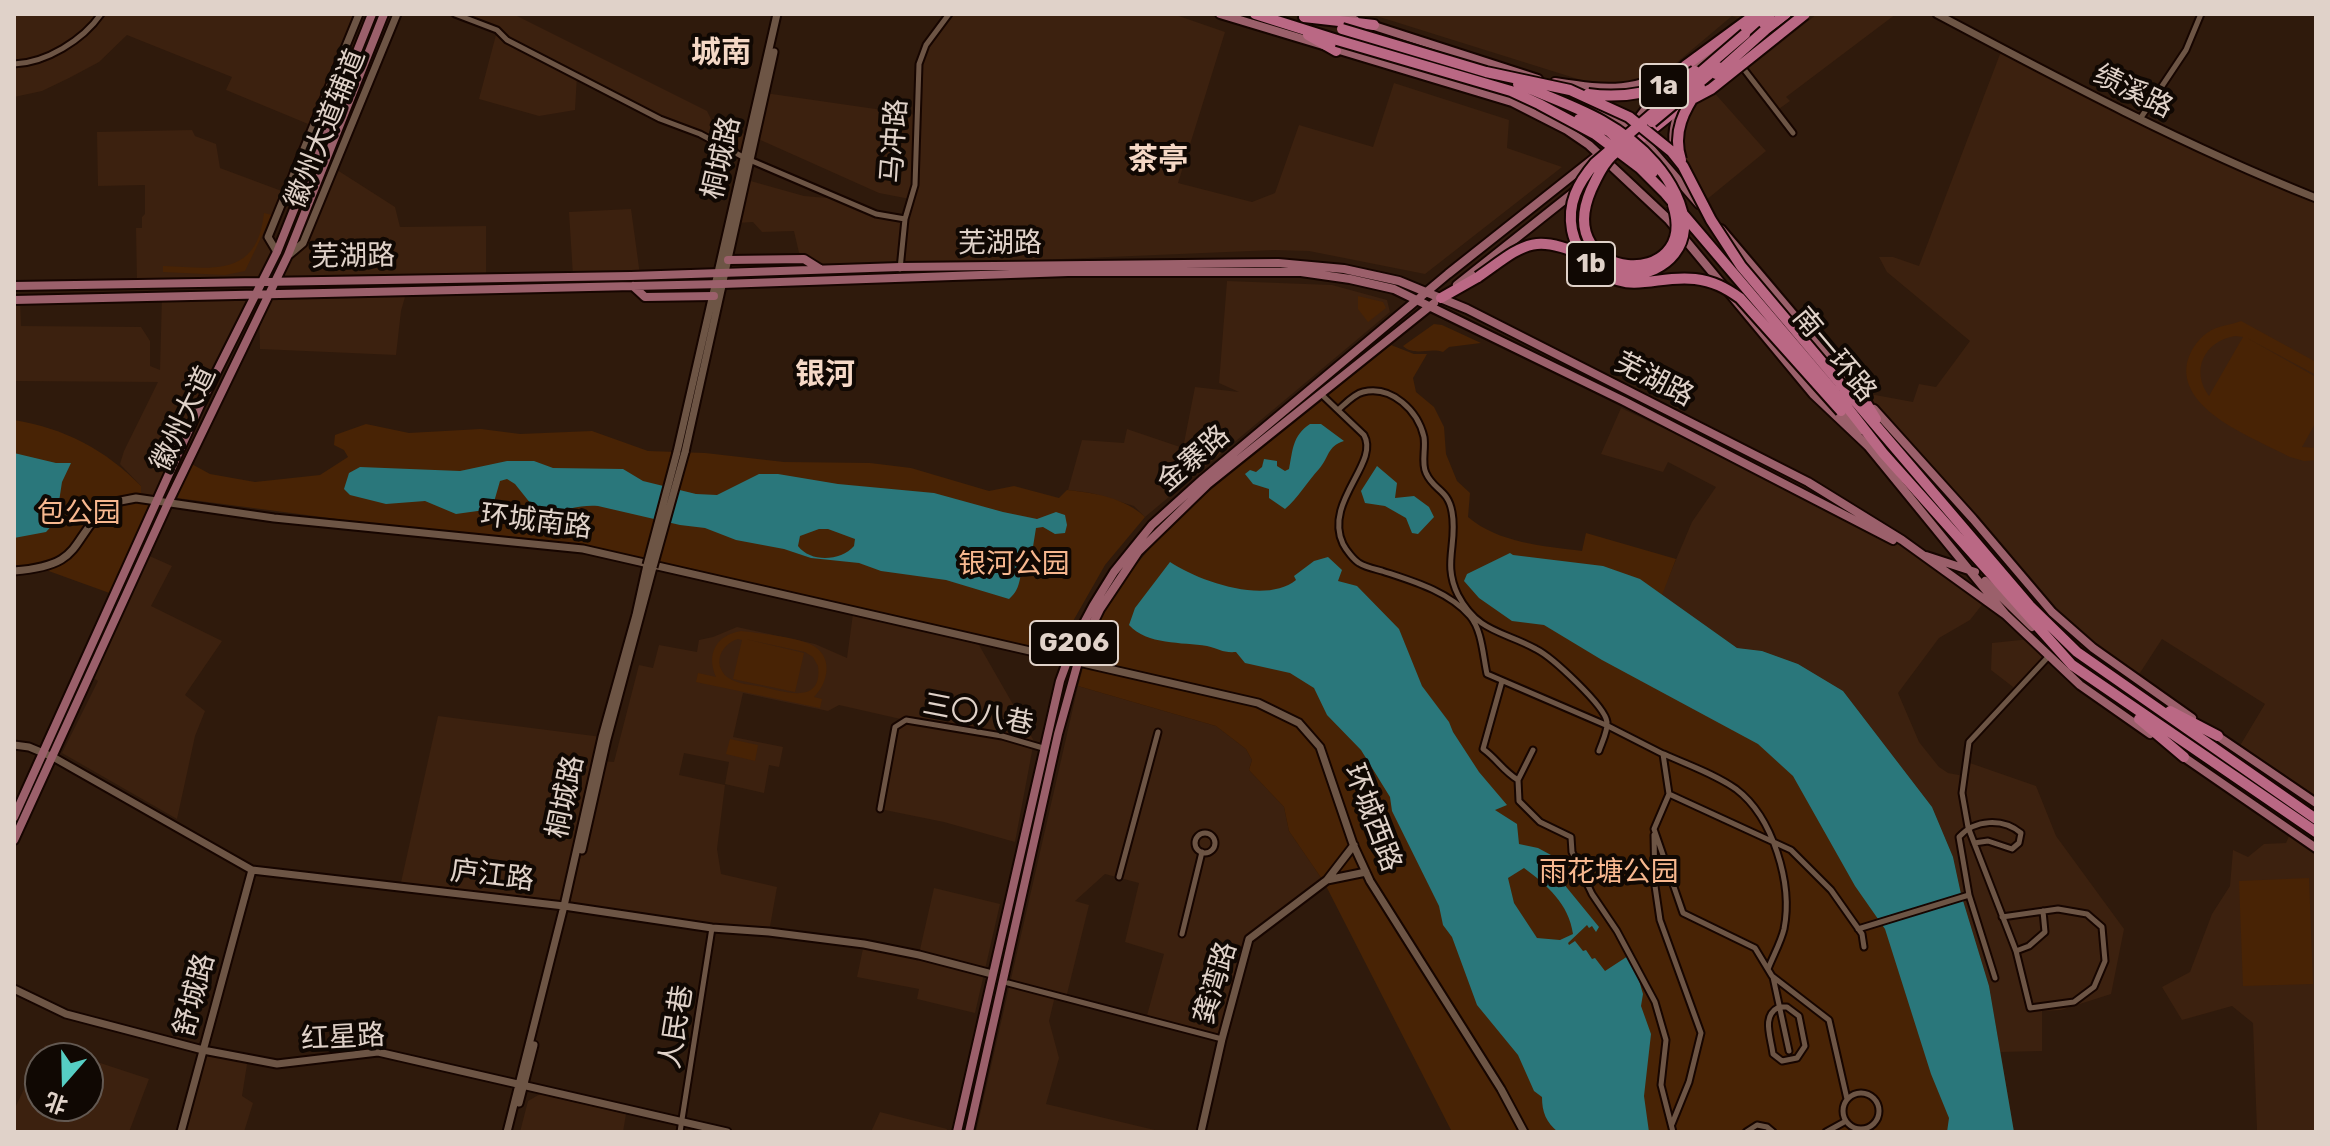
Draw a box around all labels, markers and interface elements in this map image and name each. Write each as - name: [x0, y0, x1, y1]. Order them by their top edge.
- district label: 城南: [691, 35, 751, 71]
- street label: 徽州大道辅道: [279, 45, 373, 213]
- street label: 绩溪路: [2088, 58, 2178, 126]
- road number: 1a: [1640, 64, 1688, 108]
- street label: 马冲路: [875, 98, 915, 184]
- street label: 桐城路: [696, 113, 748, 203]
- district label: 茶亭: [1128, 142, 1188, 178]
- street label: 芜湖路: [958, 227, 1042, 261]
- street label: 芜湖路: [311, 239, 395, 275]
- road number: 1b: [1567, 242, 1615, 286]
- street label: 南一环路: [1785, 301, 1883, 409]
- street label: 芜湖路: [1609, 346, 1699, 414]
- district label: 银河: [795, 357, 855, 393]
- street label: 徽州大道: [144, 361, 224, 477]
- street label: 金寨路: [1151, 419, 1237, 499]
- park label: 包公园: [37, 497, 121, 531]
- street label: 环城南路: [478, 499, 594, 545]
- park label: 银河公园: [958, 548, 1070, 582]
- road number: G206: [1030, 621, 1118, 665]
- street label: 三〇八巷: [920, 688, 1036, 742]
- street label: 桐城路: [541, 752, 591, 842]
- street label: 环城西路: [1336, 760, 1408, 876]
- street label: 庐江路: [448, 854, 536, 898]
- park label: 雨花塘公园: [1539, 856, 1679, 890]
- street label: 龚湾路: [1188, 938, 1244, 1028]
- street label: 舒城路: [168, 950, 222, 1040]
- street label: 人民巷: [654, 983, 700, 1071]
- street label: 红星路: [300, 1019, 386, 1057]
- north arrow: [24, 1042, 104, 1122]
- text: 北: [41, 1087, 71, 1120]

